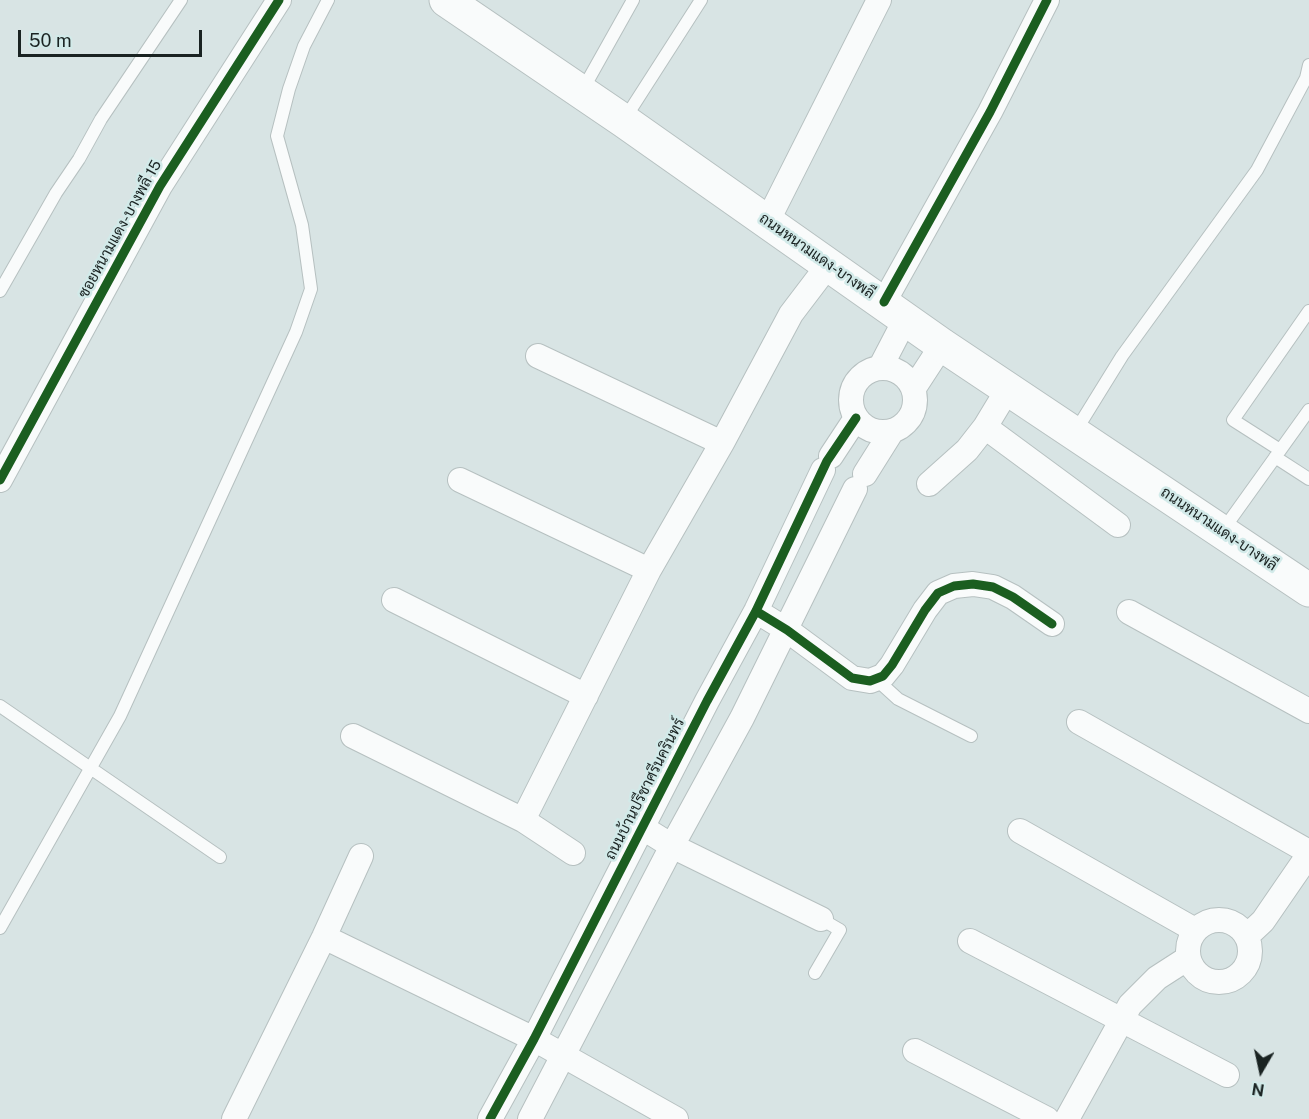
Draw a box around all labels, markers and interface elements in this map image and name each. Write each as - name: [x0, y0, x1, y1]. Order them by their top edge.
- scale bar: [21, 18, 206, 56]
- text: 50 m: [29, 30, 72, 51]
- street label: ซอยหนามแดง-บางพลี 15: [75, 157, 165, 301]
- street label: ถนนหนามแดง-บางพลี: [756, 209, 878, 303]
- street label: ถนนหนามแดง-บางพลี: [1157, 483, 1281, 575]
- street label: ถนนบ้านปรีชาศรีนครินทร์: [601, 715, 689, 863]
- north arrow: [1231, 1041, 1291, 1101]
- text: N: [1250, 1079, 1266, 1100]

